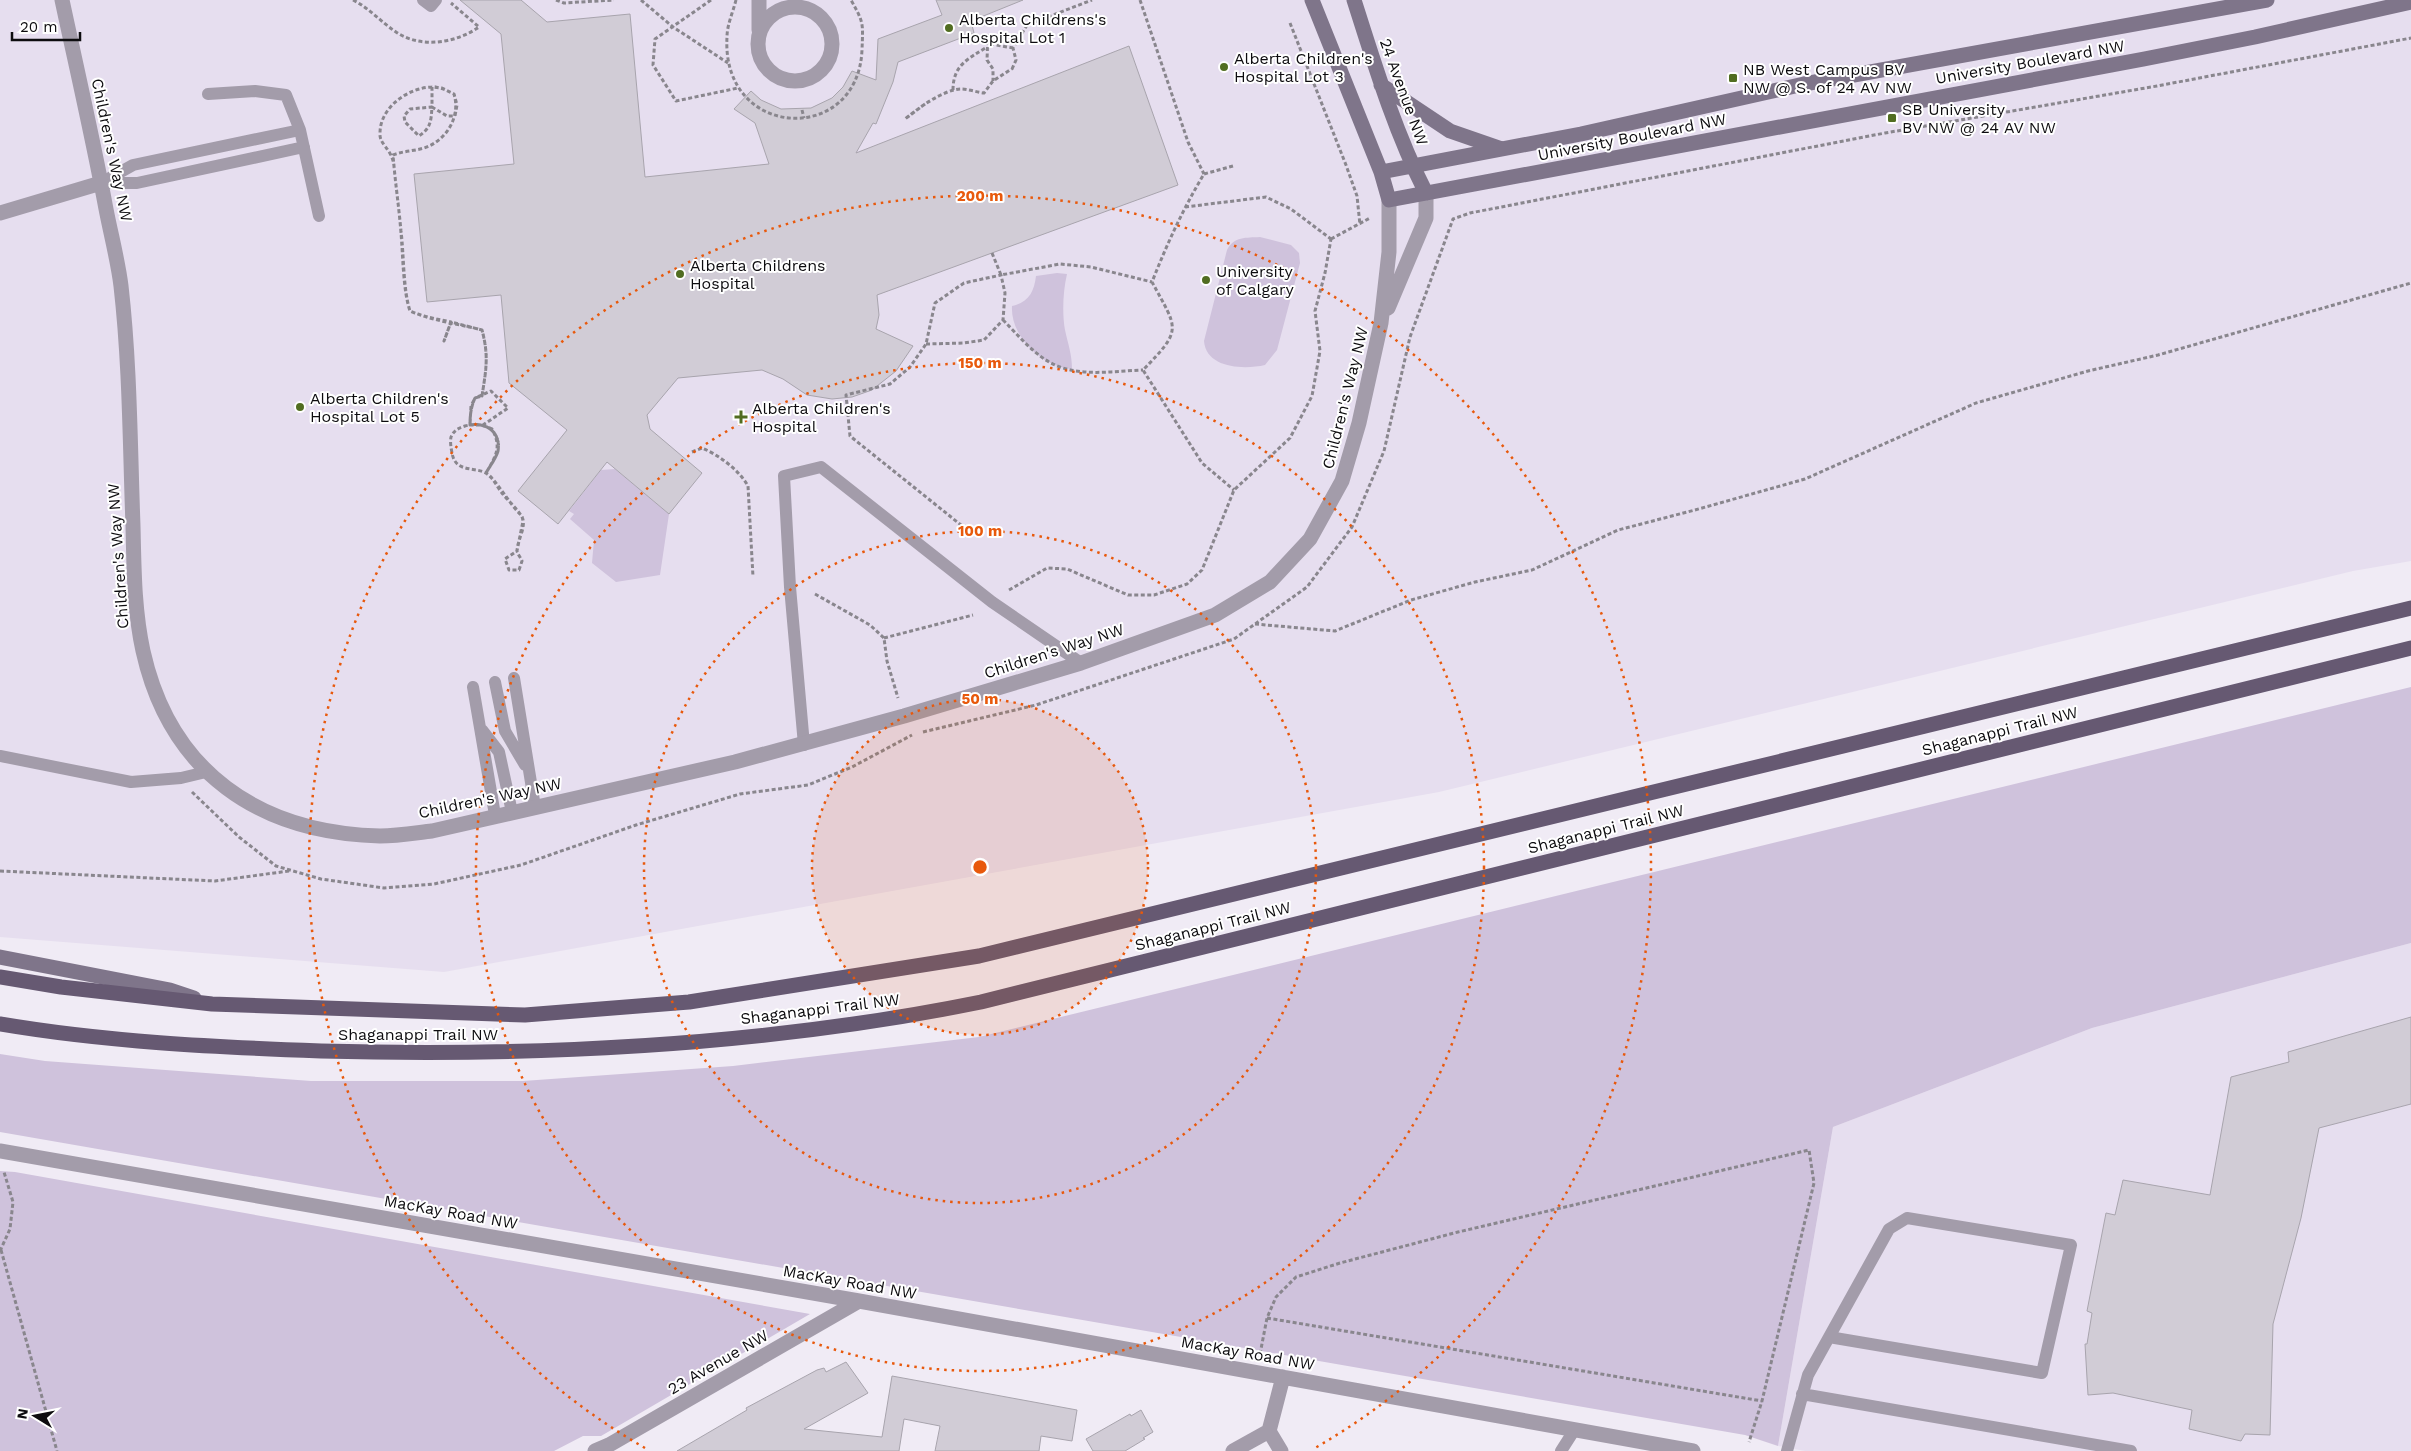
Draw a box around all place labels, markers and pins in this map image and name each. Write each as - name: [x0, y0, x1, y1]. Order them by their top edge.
- place label: Alberta Childrens's Hospital Lot 1: [959, 10, 1106, 47]
- marker: Alberta Childrens's Hospital Lot 1: [943, 22, 955, 34]
- place label: Alberta Children's Hospital Lot 3: [1234, 49, 1373, 86]
- place label: NB West Campus BV NW @ S. of 24 AV NW: [1743, 60, 1912, 97]
- marker: Alberta Children's Hospital Lot 3: [1218, 61, 1230, 73]
- marker: NB West Campus BV NW @ S. of 24 AV NW: [1727, 72, 1739, 84]
- place label: SB University BV NW @ 24 AV NW: [1902, 100, 2056, 137]
- marker: SB University BV NW @ 24 AV NW: [1886, 112, 1898, 124]
- place label: Alberta Childrens Hospital: [690, 256, 826, 293]
- place label: University of Calgary: [1216, 262, 1295, 299]
- marker: Alberta Childrens Hospital: [674, 268, 686, 280]
- marker: University of Calgary: [1200, 274, 1212, 286]
- place label: Alberta Children's Hospital Lot 5: [310, 389, 449, 426]
- place label: Alberta Children's Hospital: [752, 399, 891, 436]
- marker: Alberta Children's Hospital Lot 5: [294, 401, 306, 413]
- marker: Alberta Children's Hospital: [734, 410, 748, 424]
- centre of rings: [971, 858, 989, 876]

